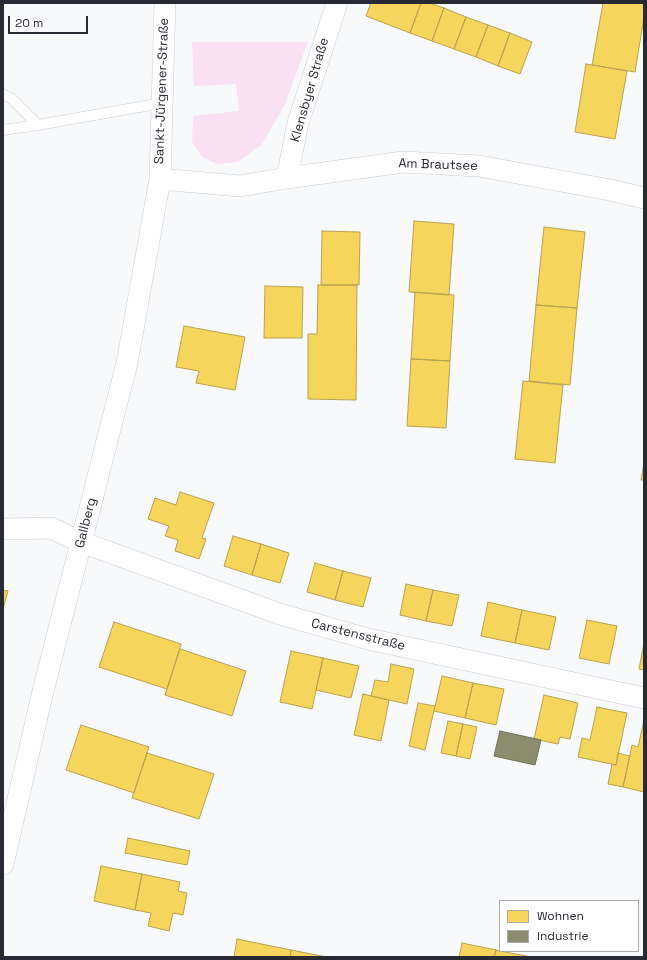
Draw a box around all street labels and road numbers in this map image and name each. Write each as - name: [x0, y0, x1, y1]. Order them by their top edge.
- street label: Sankt-Jürgener-Straße: [152, 18, 172, 164]
- street label: Klensbyer Straße: [288, 36, 332, 144]
- street label: Am Brautsee: [398, 156, 478, 174]
- street label: Gallberg: [72, 496, 100, 550]
- street label: Carstensstraße: [309, 616, 407, 654]

